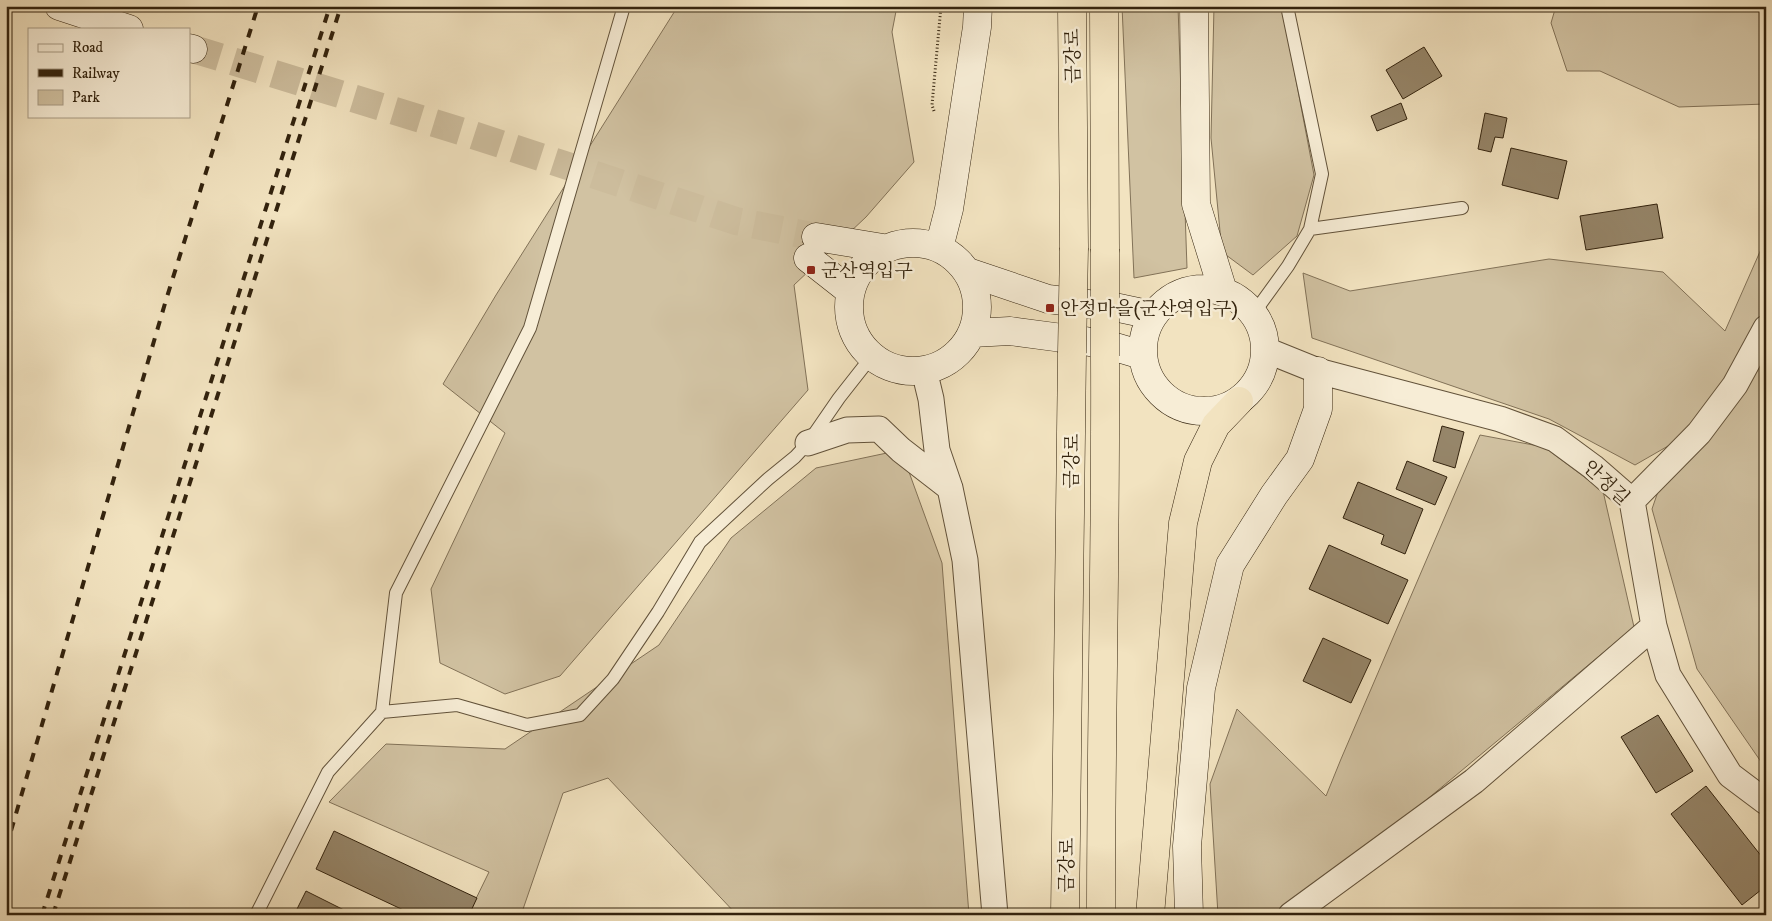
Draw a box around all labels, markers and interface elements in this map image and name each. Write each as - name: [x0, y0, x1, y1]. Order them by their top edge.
- legend: [28, 28, 190, 118]
- street label: 금강로: [1062, 28, 1085, 84]
- text: Road: [72, 38, 104, 57]
- text: Railway: [72, 64, 120, 83]
- text: Park: [72, 88, 101, 107]
- place label: 군산역입구: [821, 260, 913, 283]
- marker: 군산역입구: [805, 264, 817, 276]
- place label: 안정마을(군산역입구): [1060, 298, 1238, 321]
- marker: 안정마을(군산역입구): [1044, 302, 1056, 314]
- street label: 금강로: [1061, 433, 1084, 489]
- street label: 안정길: [1578, 456, 1634, 510]
- street label: 금강로: [1056, 837, 1079, 893]

